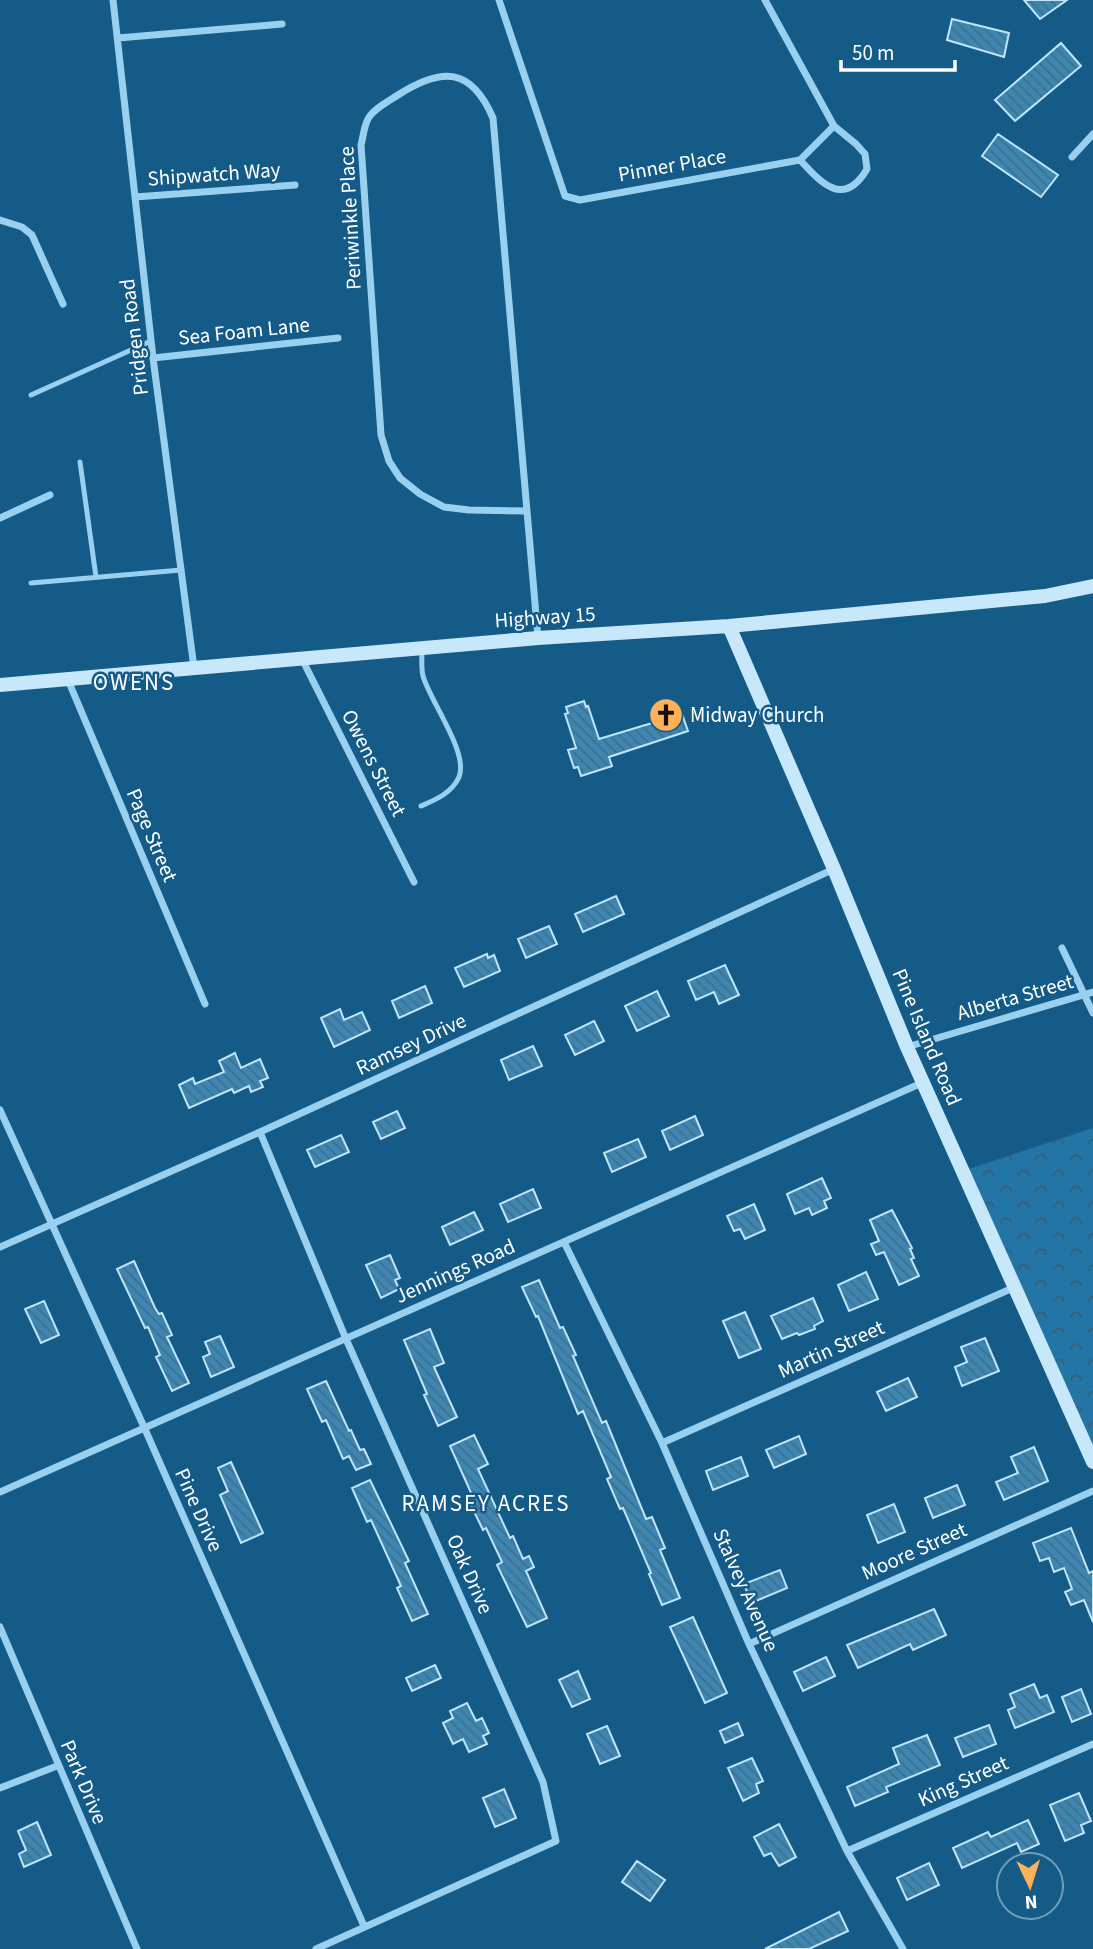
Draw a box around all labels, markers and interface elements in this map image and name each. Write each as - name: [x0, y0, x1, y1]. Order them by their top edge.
- scale bar: [841, 28, 955, 72]
- text: 50 m: [852, 38, 894, 68]
- street label: Pinner Place: [616, 141, 728, 189]
- street label: Periwinkle Place: [331, 145, 369, 291]
- street label: Shipwatch Way: [147, 154, 282, 194]
- street label: Pridgen Road: [112, 277, 156, 397]
- street label: Sea Foam Lane: [177, 309, 311, 353]
- street label: Highway 15: [493, 599, 597, 635]
- district label: OWENS: [93, 666, 175, 699]
- church icon: Midway Church: [647, 696, 685, 734]
- place label: Midway Church: [690, 700, 824, 730]
- street label: Owens Street: [334, 704, 414, 822]
- street label: Page Street: [119, 784, 185, 886]
- street label: Pine Island Road: [885, 964, 969, 1110]
- street label: Alberta Street: [953, 966, 1077, 1028]
- street label: Ramsey Drive: [351, 1005, 471, 1083]
- street label: Jennings Road: [390, 1231, 520, 1311]
- street label: Martin Street: [773, 1312, 889, 1386]
- street label: Pine Drive: [167, 1463, 231, 1557]
- district label: RAMSEY ACRES: [401, 1487, 571, 1520]
- street label: Moore Street: [857, 1514, 971, 1588]
- street label: Stalvey Avenue: [705, 1523, 787, 1657]
- street label: Oak Drive: [439, 1529, 501, 1619]
- street label: Park Drive: [53, 1735, 115, 1829]
- street label: King Street: [913, 1748, 1013, 1814]
- north arrow: [995, 1851, 1065, 1921]
- text: N: [1024, 1888, 1038, 1915]

